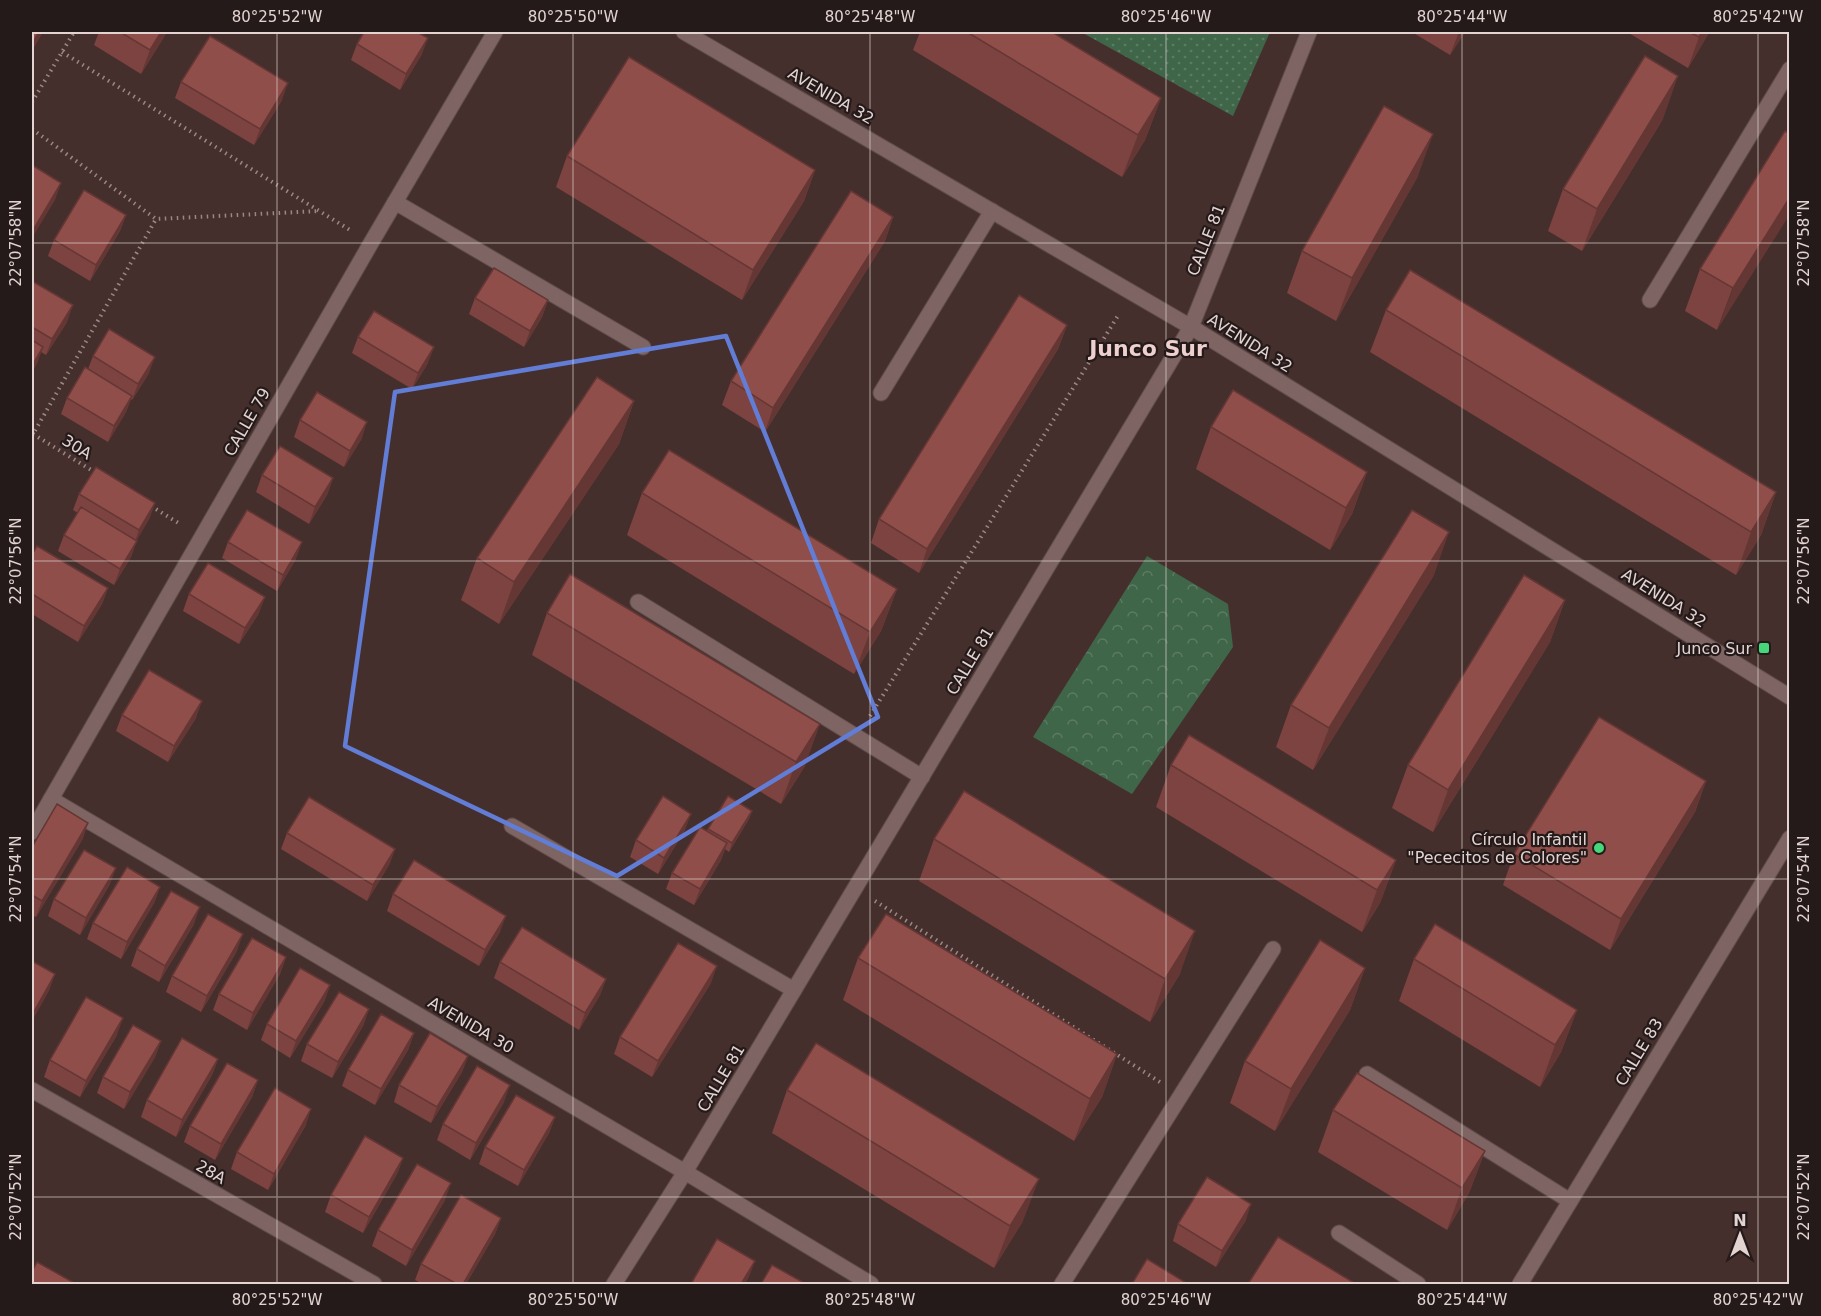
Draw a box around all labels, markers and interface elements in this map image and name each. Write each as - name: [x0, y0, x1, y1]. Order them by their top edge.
- text: 80°25'52"W: [232, 8, 322, 26]
- text: 80°25'50"W: [528, 8, 618, 26]
- text: 80°25'48"W: [825, 8, 915, 26]
- text: 80°25'46"W: [1121, 8, 1211, 26]
- text: 80°25'44"W: [1417, 8, 1507, 26]
- text: 80°25'42"W: [1713, 8, 1803, 26]
- street label: AVENIDA 32: [785, 64, 877, 128]
- text: 22°07'58"N: [7, 199, 25, 287]
- text: 22°07'58"N: [1795, 199, 1813, 287]
- street label: CALLE 81: [1183, 201, 1229, 279]
- street label: AVENIDA 32: [1204, 309, 1296, 377]
- district label: Junco Sur: [1087, 336, 1207, 361]
- street label: CALLE 79: [220, 385, 274, 459]
- street label: 30A: [59, 431, 95, 463]
- text: 22°07'56"N: [7, 517, 25, 605]
- text: 22°07'56"N: [1795, 517, 1813, 605]
- street label: AVENIDA 32: [1618, 564, 1710, 632]
- street label: CALLE 81: [942, 624, 998, 698]
- place label: Junco Sur: [1675, 639, 1752, 658]
- marker: Junco Sur: [1757, 641, 1771, 655]
- place label: Círculo Infantil "Pececitos de Colores": [1407, 830, 1587, 867]
- text: 22°07'54"N: [7, 835, 25, 923]
- text: 22°07'54"N: [1795, 835, 1813, 923]
- marker: Círculo Infantil "Pececitos de Colores": [1592, 841, 1606, 855]
- street label: AVENIDA 30: [425, 993, 517, 1057]
- street label: CALLE 83: [1611, 1015, 1667, 1089]
- street label: CALLE 81: [693, 1041, 749, 1115]
- text: 22°07'52"N: [7, 1153, 25, 1241]
- text: 22°07'52"N: [1795, 1153, 1813, 1241]
- street label: 28A: [193, 1156, 229, 1188]
- north arrow: [1710, 1205, 1770, 1265]
- text: N: [1733, 1211, 1747, 1230]
- text: 80°25'52"W: [232, 1291, 322, 1309]
- text: 80°25'50"W: [528, 1291, 618, 1309]
- text: 80°25'48"W: [825, 1291, 915, 1309]
- text: 80°25'46"W: [1121, 1291, 1211, 1309]
- text: 80°25'44"W: [1417, 1291, 1507, 1309]
- text: 80°25'42"W: [1713, 1291, 1803, 1309]

